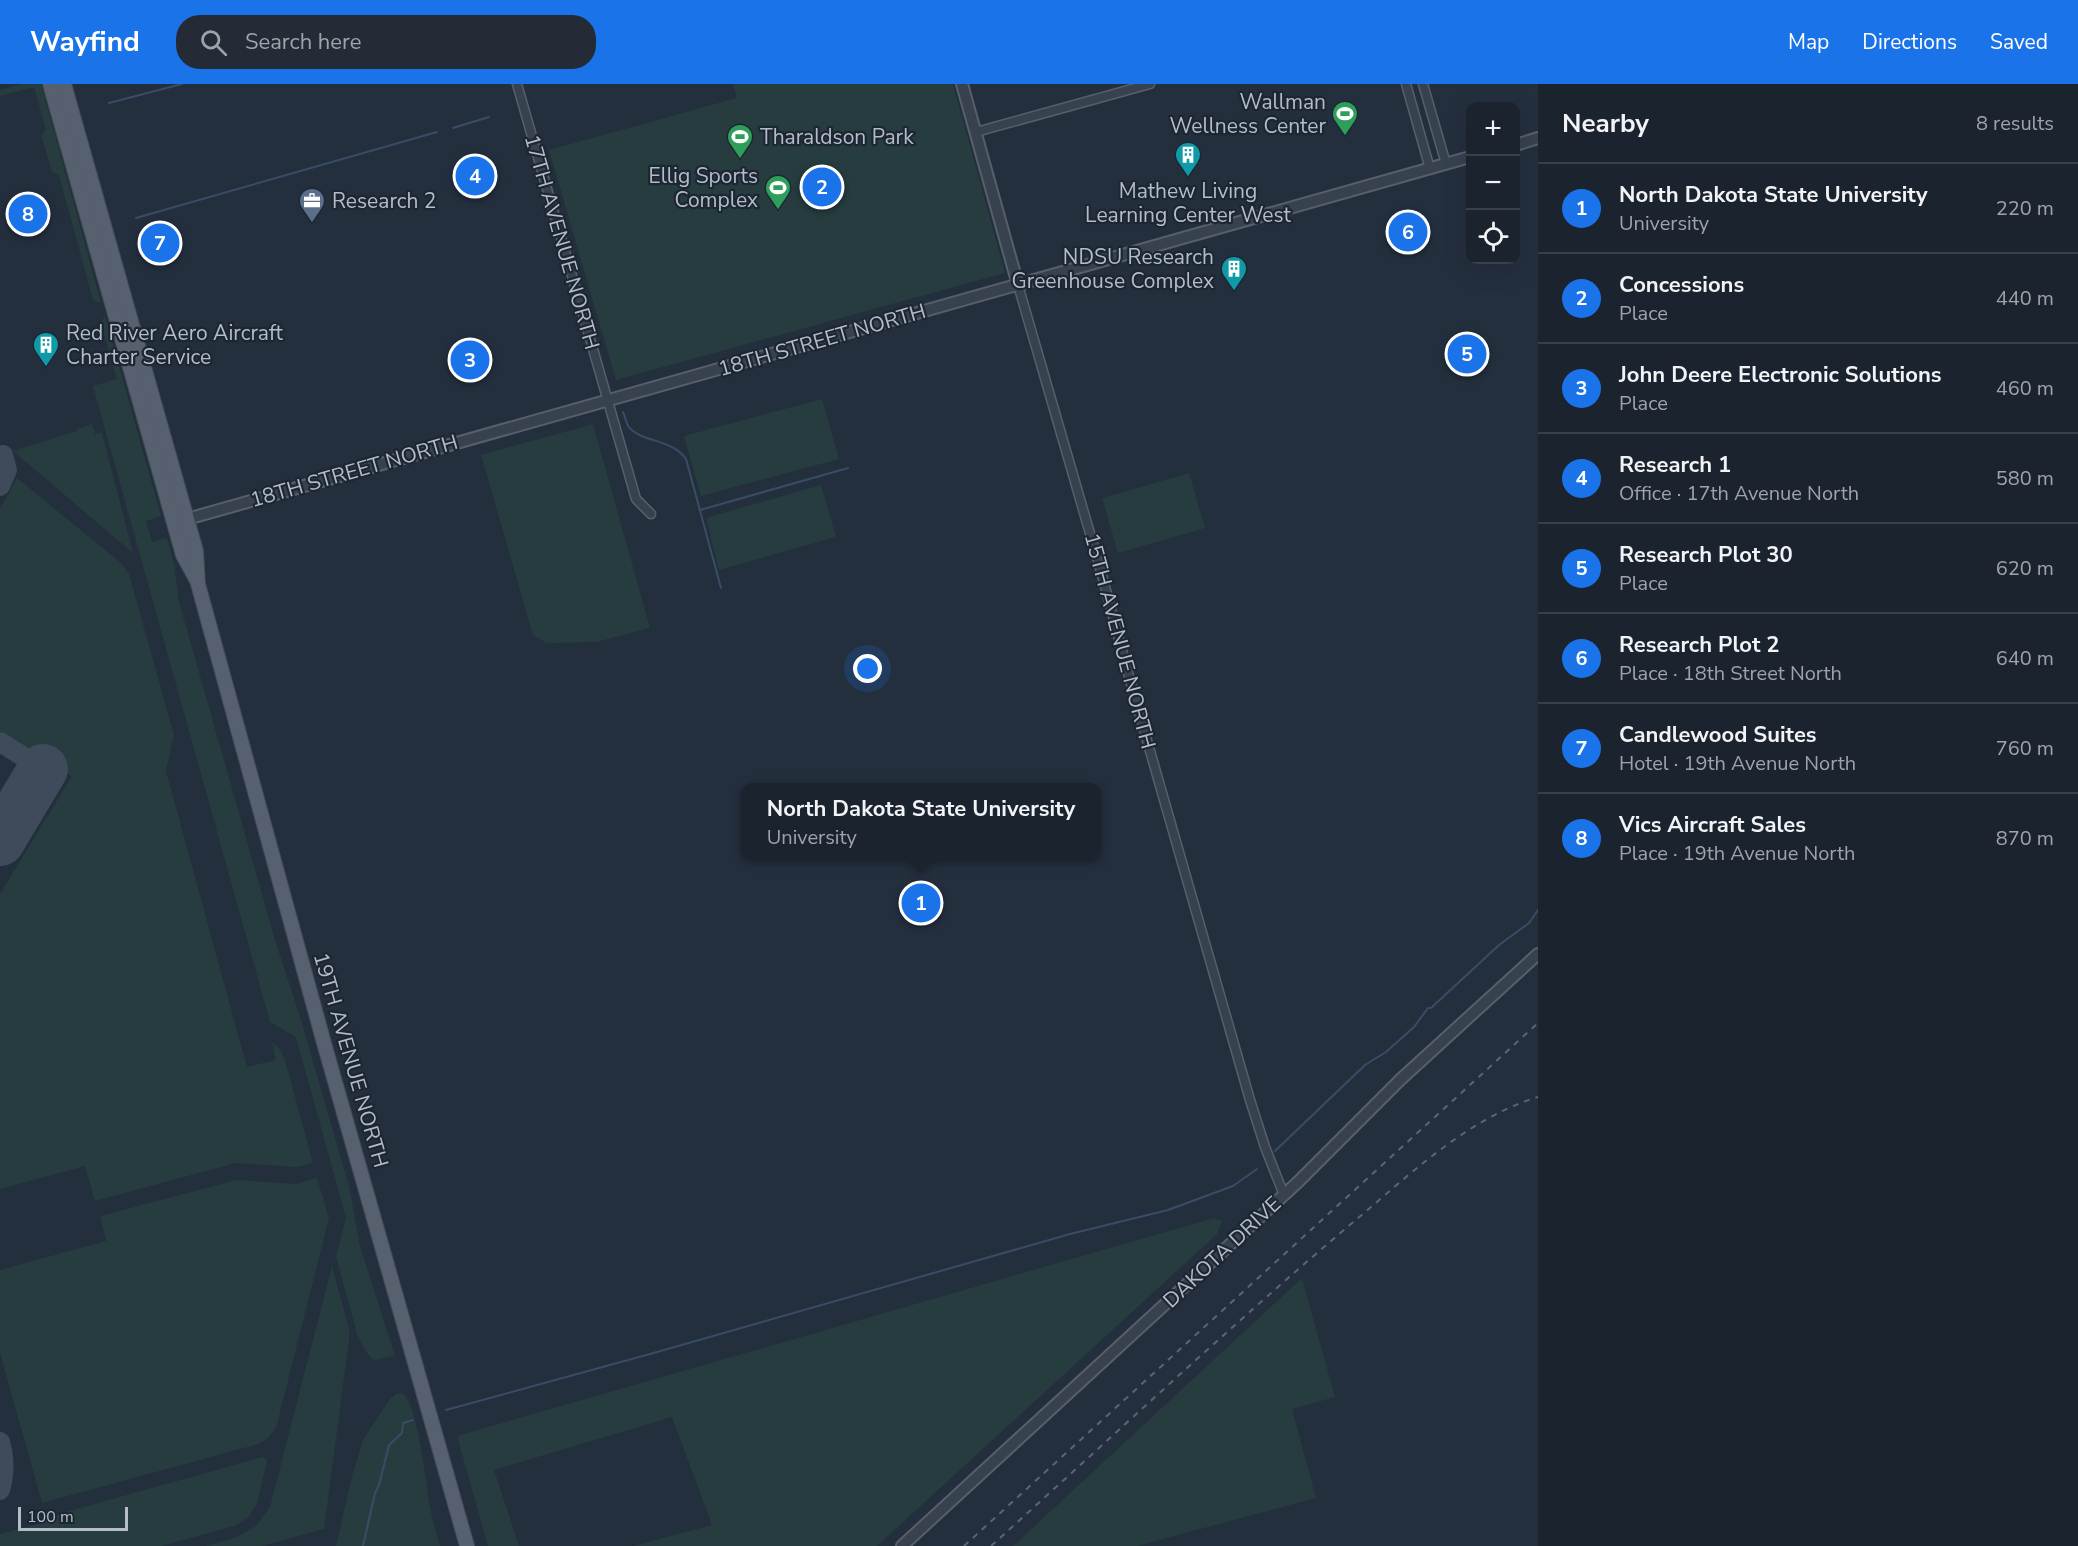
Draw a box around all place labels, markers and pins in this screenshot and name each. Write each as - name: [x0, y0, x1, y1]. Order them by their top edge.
- place label: Wallman Wellness Center: [1169, 88, 1326, 140]
- sports icon: Wallman Wellness Center: [1330, 99, 1360, 137]
- sports icon: Tharaldson Park: [725, 122, 755, 160]
- place label: Tharaldson Park: [760, 123, 914, 151]
- building icon: Mathew Living Learning Center West: [1173, 140, 1203, 178]
- pin: 4: [456, 154, 494, 199]
- place label: Ellig Sports Complex: [648, 162, 758, 214]
- pin: 2: [802, 164, 842, 210]
- sports icon: Ellig Sports Complex: [763, 173, 793, 211]
- place label: Mathew Living Learning Center West: [1085, 177, 1292, 229]
- office icon: Research 2: [297, 186, 327, 224]
- place label: Research 2: [332, 187, 436, 215]
- pin: 8: [9, 192, 48, 236]
- pin: 6: [1388, 210, 1428, 254]
- pin: 7: [140, 220, 180, 266]
- place label: NDSU Research Greenhouse Complex: [1012, 243, 1214, 295]
- building icon: NDSU Research Greenhouse Complex: [1219, 254, 1249, 292]
- place label: Red River Aero Aircraft Charter Service: [66, 319, 283, 371]
- building icon: Red River Aero Aircraft Charter Service: [31, 330, 61, 368]
- pin: 5: [1448, 332, 1486, 376]
- pin: 3: [450, 338, 490, 382]
- pin: 1: [902, 880, 940, 926]

